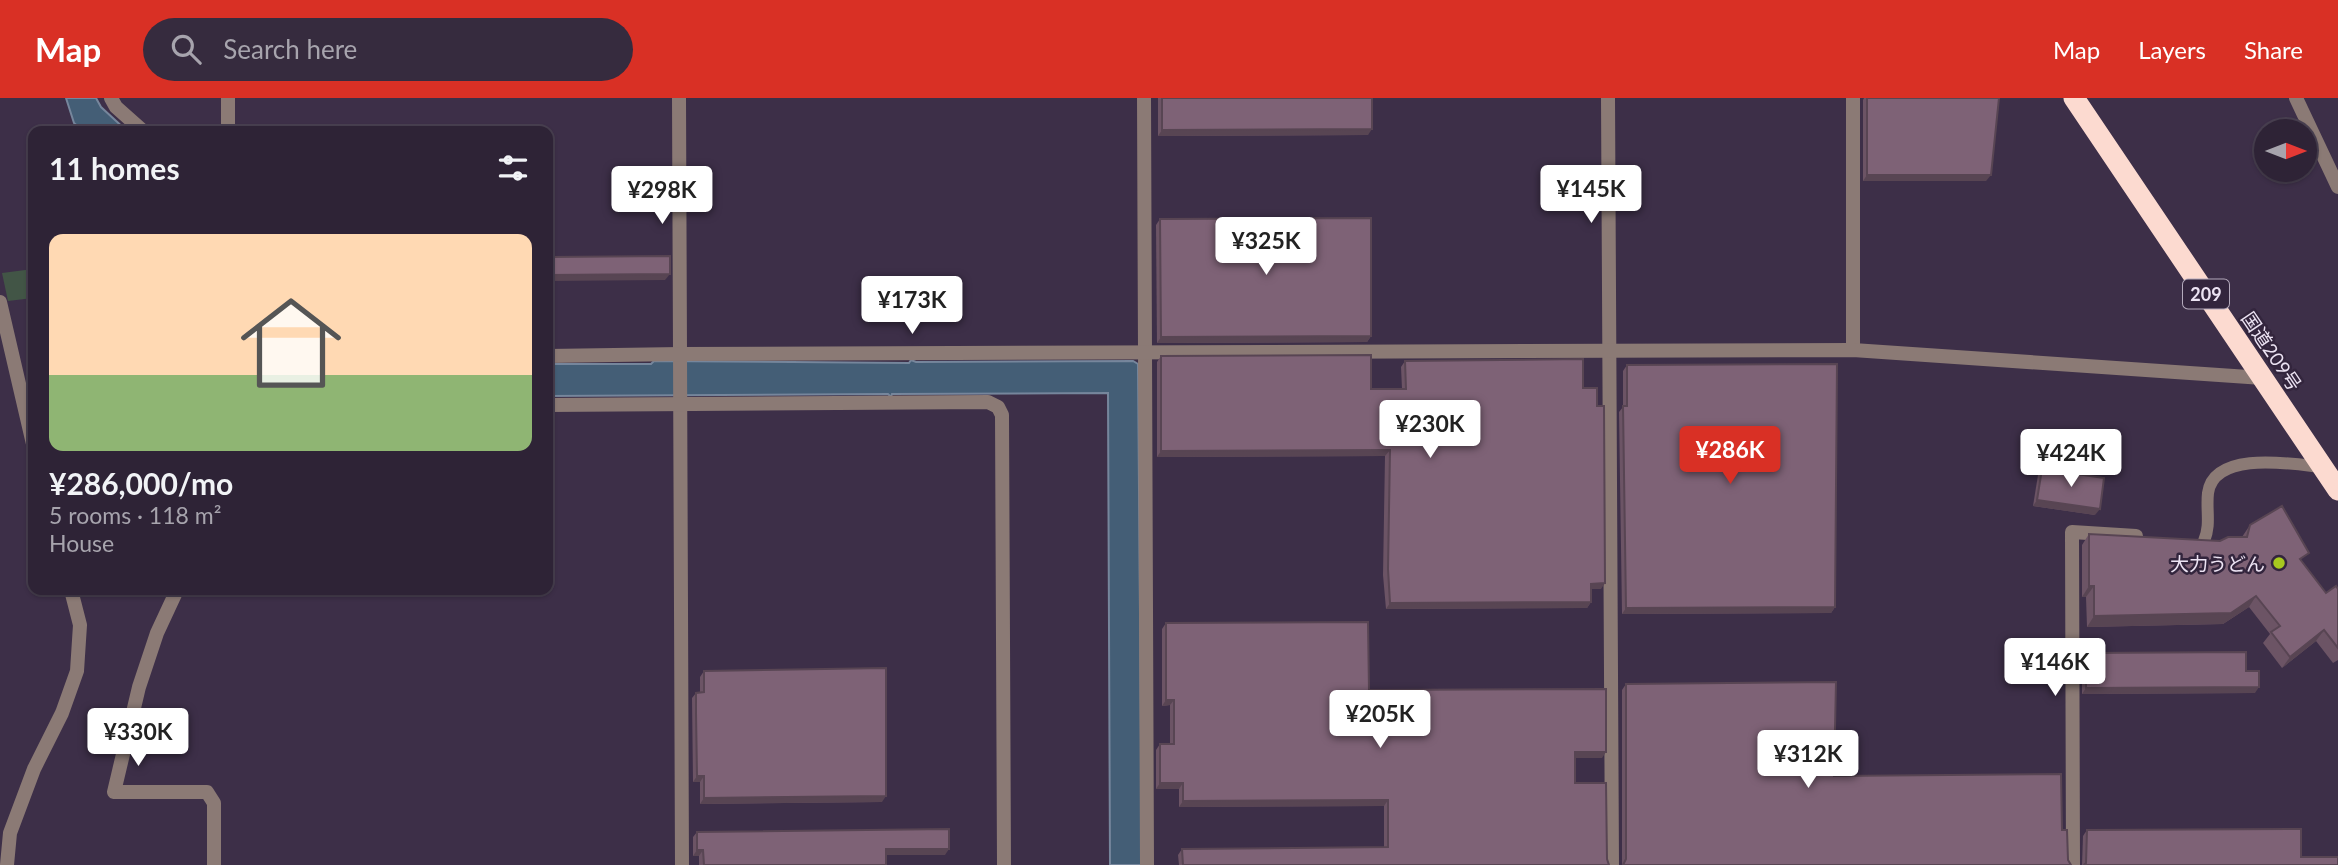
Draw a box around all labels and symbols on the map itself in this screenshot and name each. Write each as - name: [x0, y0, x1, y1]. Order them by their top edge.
- north arrow: [2254, 119, 2317, 182]
- pin: ¥298K: [613, 166, 711, 226]
- pin: ¥145K: [1542, 166, 1640, 225]
- pin: ¥325K: [1217, 218, 1315, 277]
- pin: ¥173K: [863, 276, 961, 336]
- road number: 209: [2183, 280, 2229, 308]
- street label: 国道209号: [2237, 307, 2307, 395]
- pin: ¥230K: [1381, 400, 1479, 460]
- pin: ¥286K: [1681, 426, 1779, 486]
- pin: ¥424K: [2022, 430, 2120, 489]
- place label: 大力うどん: [2170, 552, 2265, 575]
- marker: 大力うどん: [2271, 555, 2287, 571]
- pin: ¥146K: [2006, 638, 2104, 698]
- pin: ¥205K: [1331, 690, 1429, 750]
- pin: ¥330K: [89, 708, 187, 768]
- pin: ¥312K: [1759, 730, 1857, 790]

